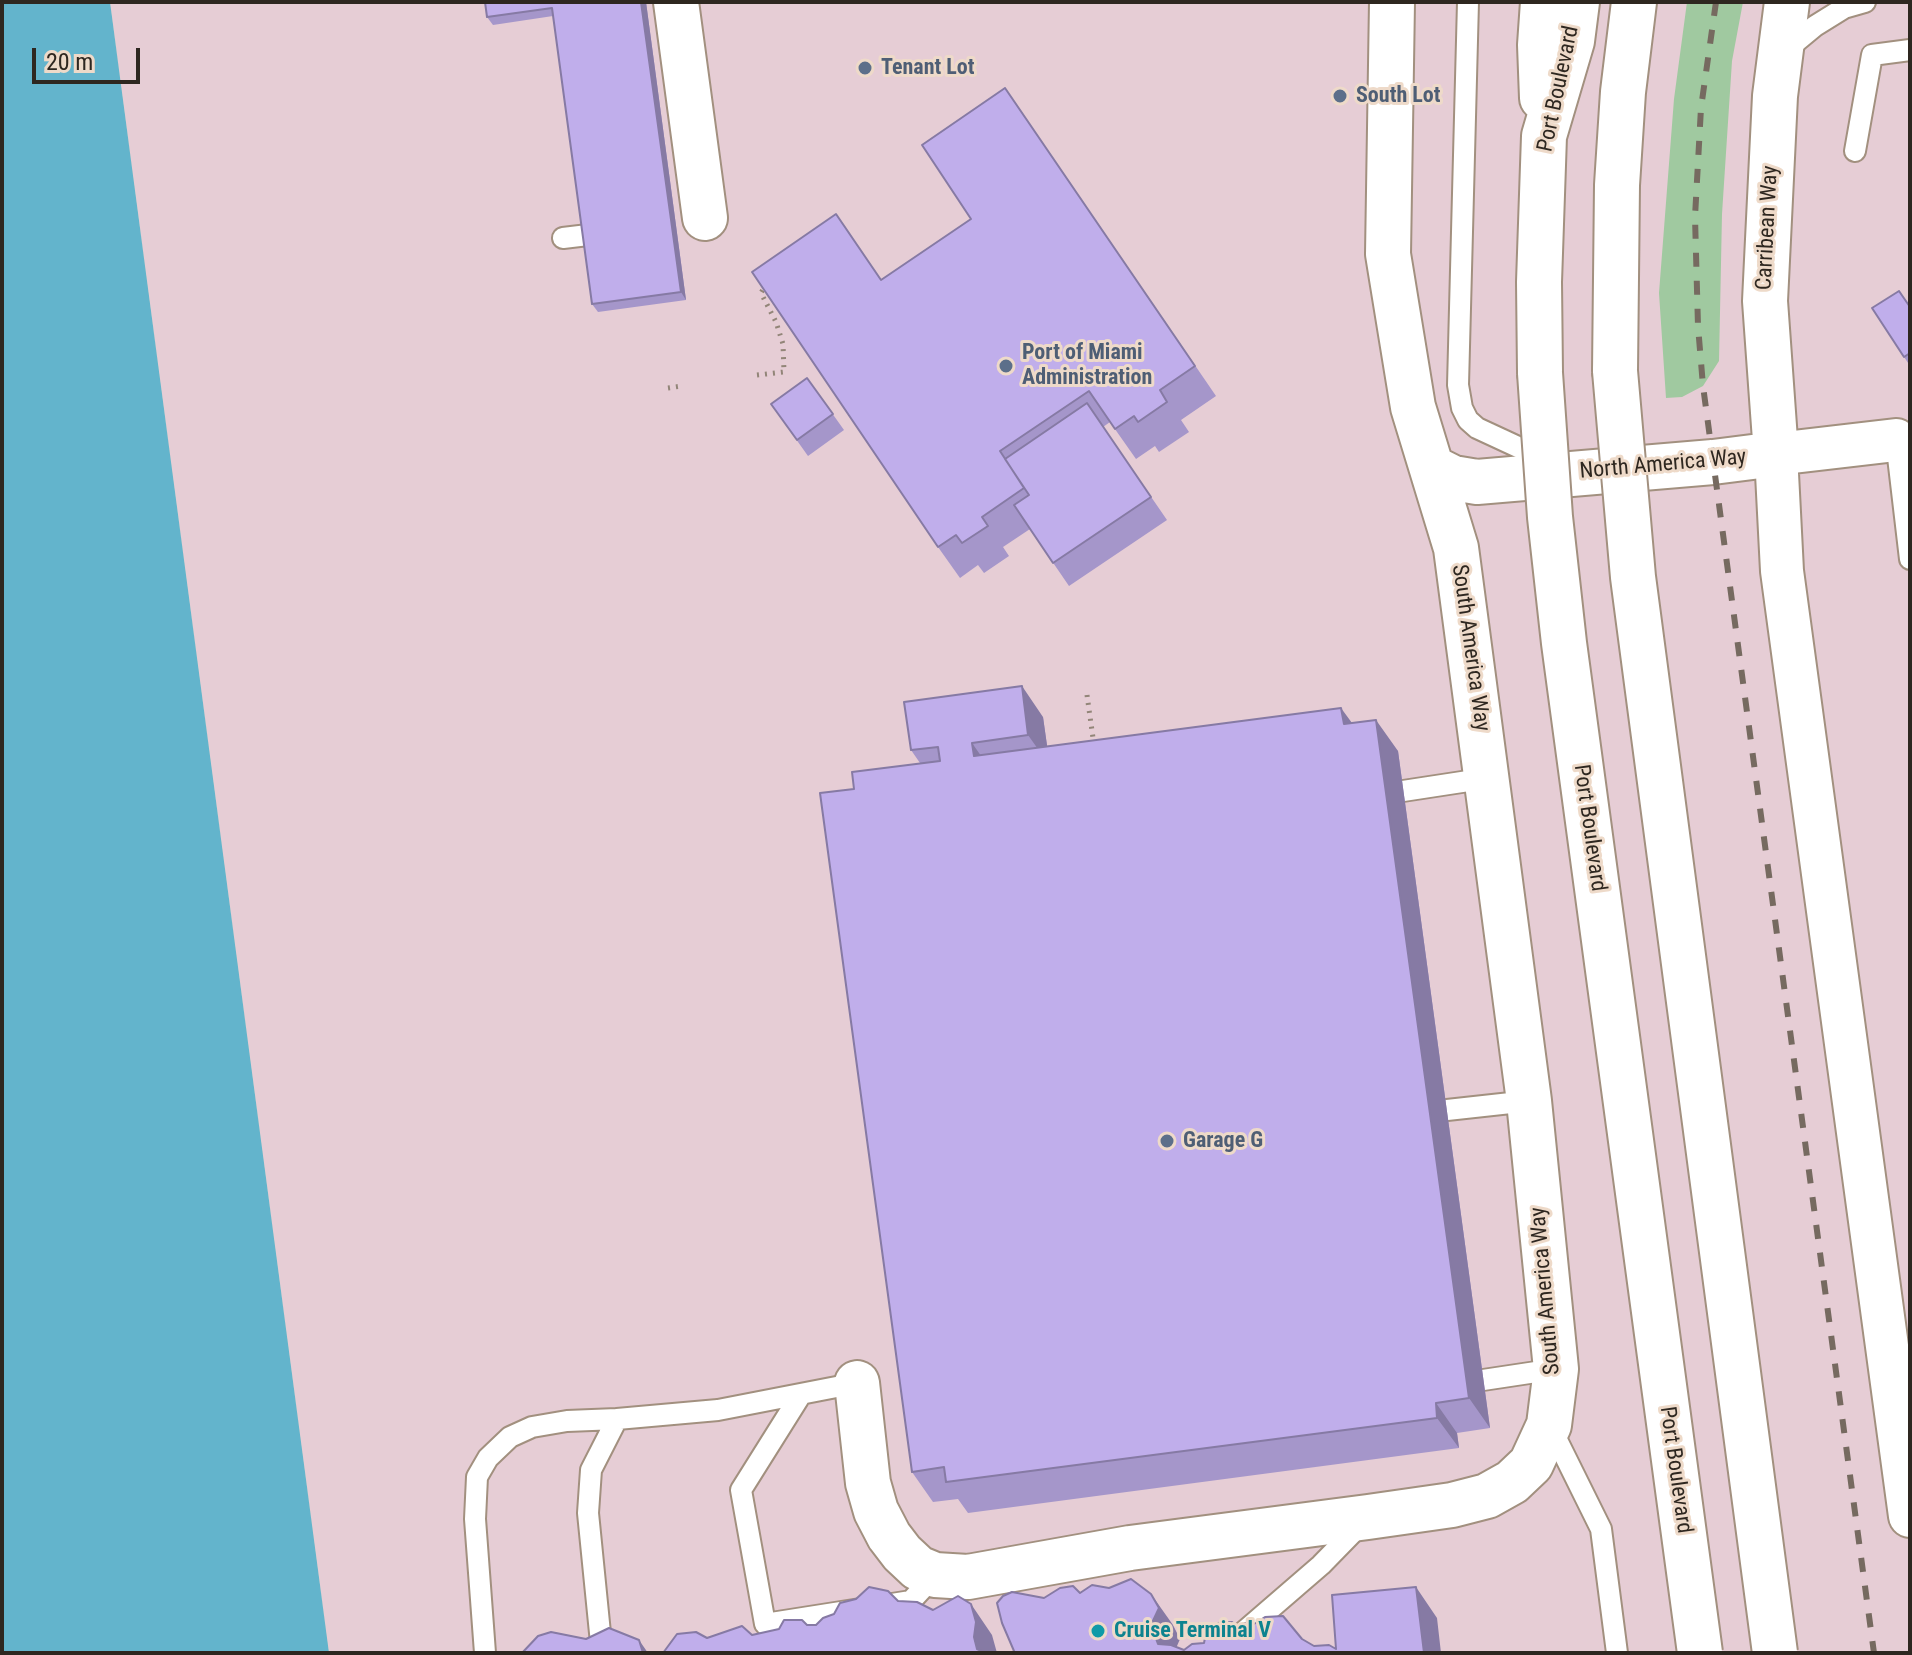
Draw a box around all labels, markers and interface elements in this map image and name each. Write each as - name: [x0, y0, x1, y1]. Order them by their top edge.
- street label: Port Boulevard: [1533, 24, 1585, 154]
- scale bar: [36, 32, 144, 82]
- text: 20 m: [46, 48, 93, 76]
- place label: Tenant Lot: [881, 55, 975, 81]
- marker: Tenant Lot: [856, 59, 874, 77]
- place label: South Lot: [1356, 83, 1440, 109]
- marker: South Lot: [1331, 87, 1349, 105]
- street label: Carribean Way: [1752, 165, 1784, 291]
- place label: Port of Miami Administration: [1022, 340, 1152, 392]
- marker: Port of Miami Administration: [997, 357, 1015, 375]
- street label: North America Way: [1579, 445, 1747, 485]
- street label: South America Way: [1445, 563, 1495, 733]
- street label: Port Boulevard: [1567, 763, 1611, 893]
- place label: Garage G: [1183, 1128, 1263, 1154]
- marker: Garage G: [1158, 1132, 1176, 1150]
- street label: South America Way: [1526, 1206, 1566, 1376]
- street label: Port Boulevard: [1653, 1405, 1697, 1535]
- place label: Cruise Terminal V: [1114, 1618, 1271, 1644]
- marker: Cruise Terminal V: [1089, 1622, 1107, 1640]

